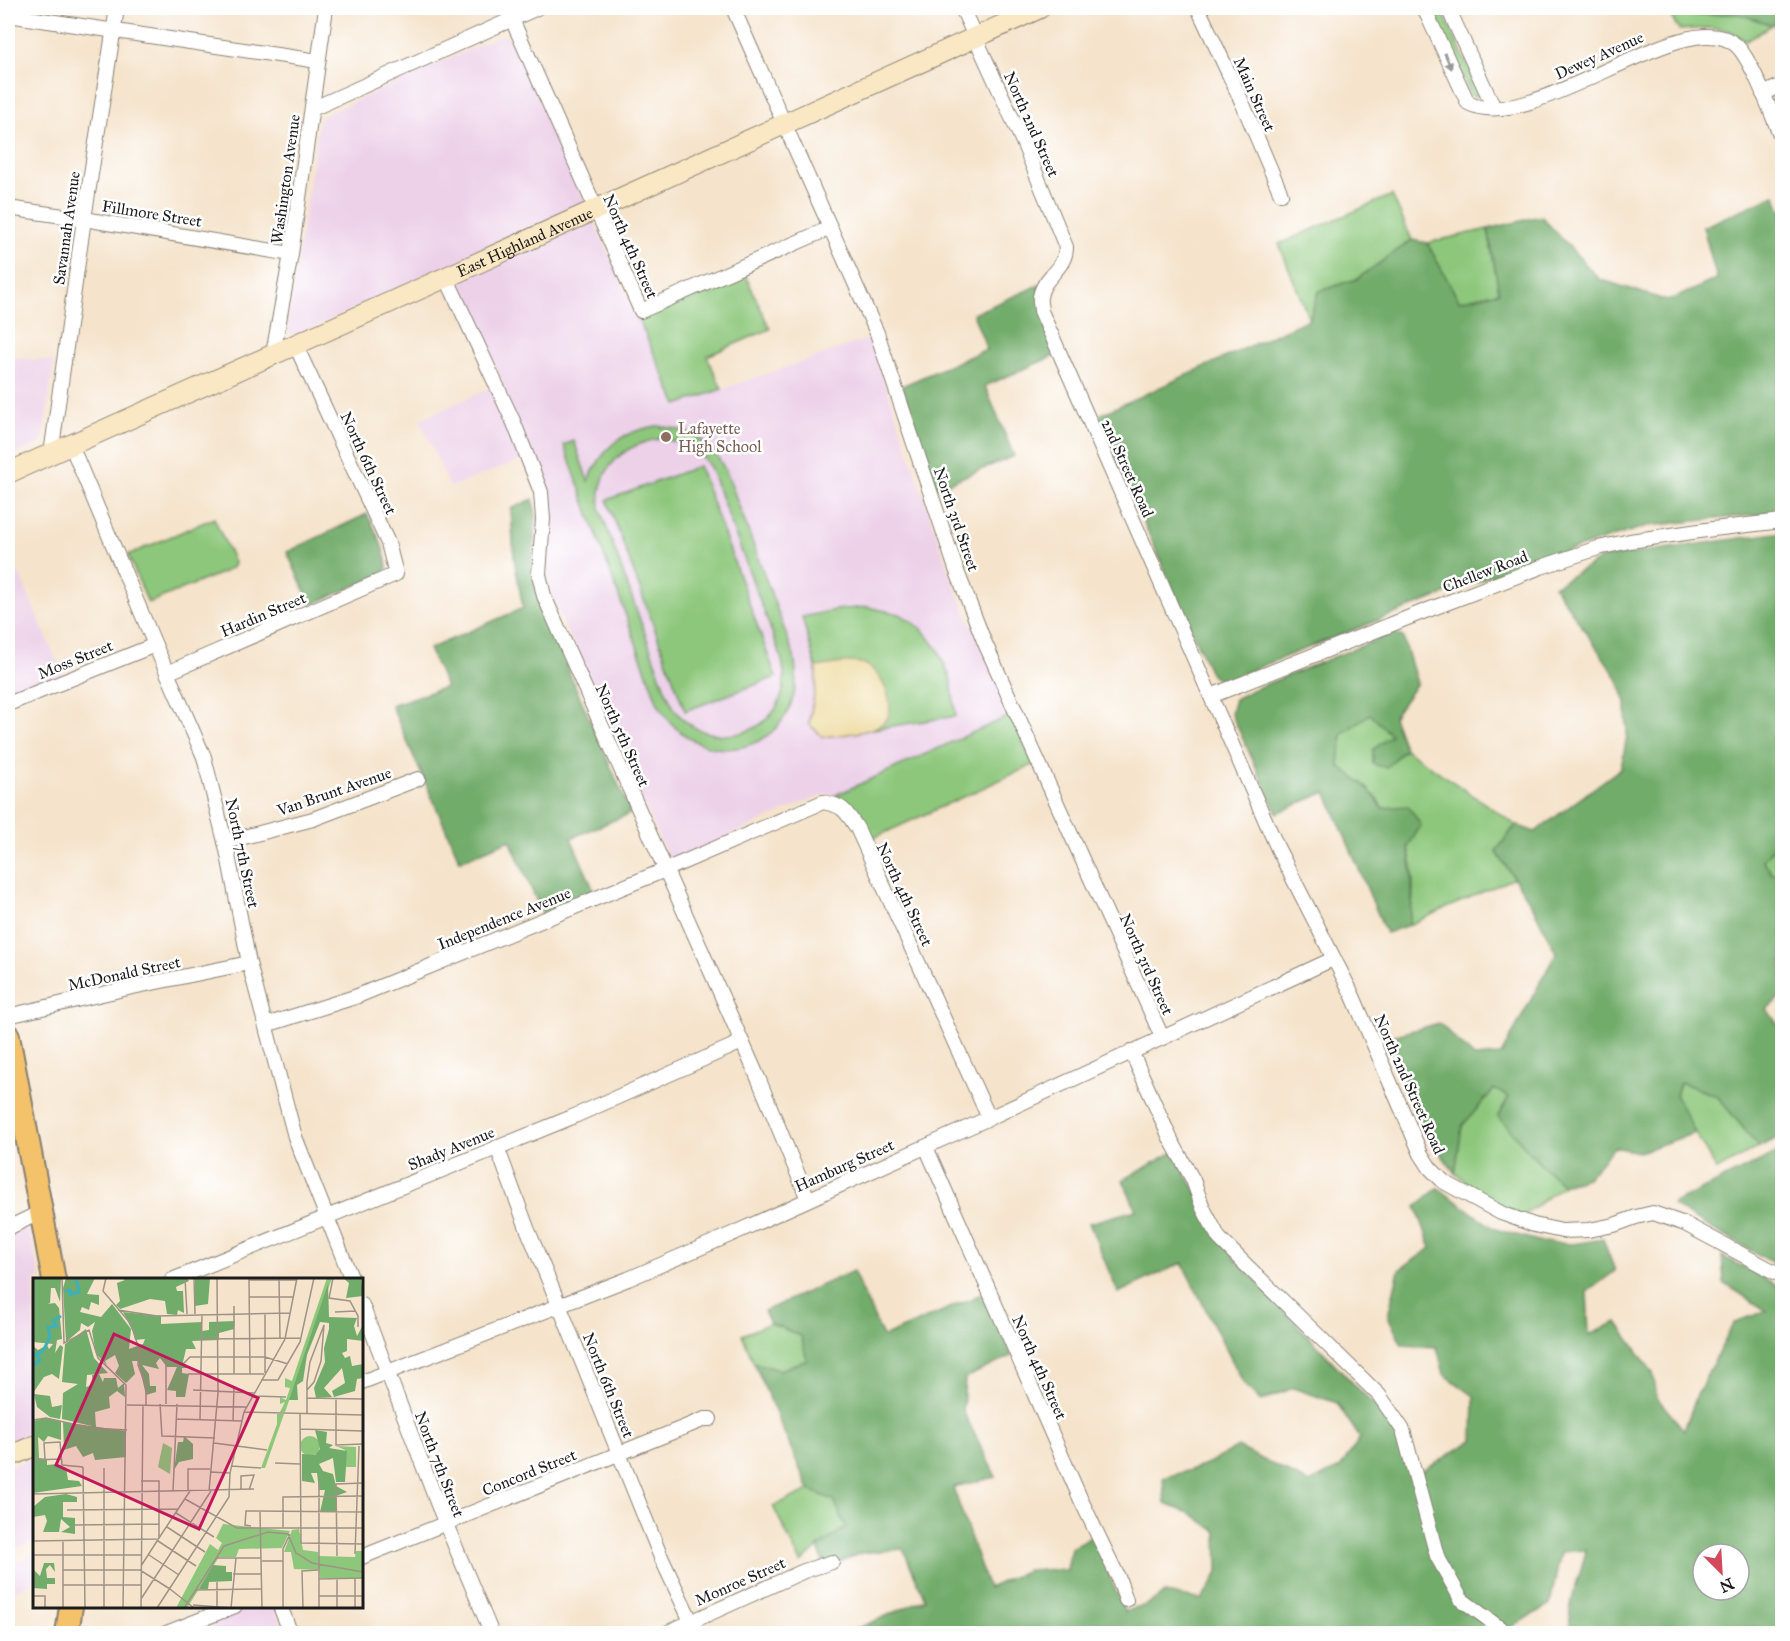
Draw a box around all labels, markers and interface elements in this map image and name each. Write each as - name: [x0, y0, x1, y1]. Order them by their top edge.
- street label: Dewey Avenue: [1552, 27, 1647, 83]
- one-way arrow: [1444, 52, 1453, 69]
- street label: Main Street: [1230, 54, 1280, 135]
- street label: North 2nd Street: [1000, 69, 1063, 180]
- street label: Washington Avenue: [267, 113, 305, 245]
- street label: Savannah Avenue: [49, 170, 84, 286]
- street label: North 4th Street: [599, 191, 662, 302]
- street label: Fillmore Street: [101, 196, 204, 231]
- street label: East Highland Avenue: [454, 203, 596, 281]
- street label: North 6th Street: [336, 409, 401, 518]
- street label: 2nd Street Road: [1097, 416, 1158, 520]
- place label: Lafayette High School: [678, 419, 762, 457]
- marker: Lafayette High School: [659, 430, 673, 444]
- street label: North 3rd Street: [930, 465, 983, 574]
- street label: Chellew Road: [1440, 547, 1530, 596]
- street label: Hardin Street: [218, 588, 309, 641]
- street label: Moss Street: [35, 636, 116, 683]
- street label: North 5th Street: [591, 681, 654, 790]
- street label: Van Brunt Avenue: [274, 763, 394, 820]
- street label: North 7th Street: [222, 796, 263, 910]
- street label: North 4th Street: [872, 839, 937, 949]
- street label: Independence Avenue: [435, 883, 574, 954]
- street label: North 3rd Street: [1116, 911, 1178, 1018]
- street label: McDonald Street: [66, 952, 183, 995]
- street label: North 2nd Street Road: [1370, 1011, 1449, 1157]
- street label: Shady Avenue: [405, 1122, 498, 1174]
- street label: Hamburg Street: [792, 1135, 898, 1197]
- inset map: [33, 1278, 363, 1608]
- street label: North 4th Street: [1008, 1312, 1071, 1423]
- street label: North 6th Street: [579, 1330, 638, 1441]
- street label: North 7th Street: [411, 1409, 469, 1520]
- street label: Concord Street: [479, 1445, 579, 1500]
- north arrow: [1691, 1542, 1751, 1602]
- street label: Monroe Street: [692, 1553, 789, 1610]
- text: N: [1716, 1574, 1737, 1597]

